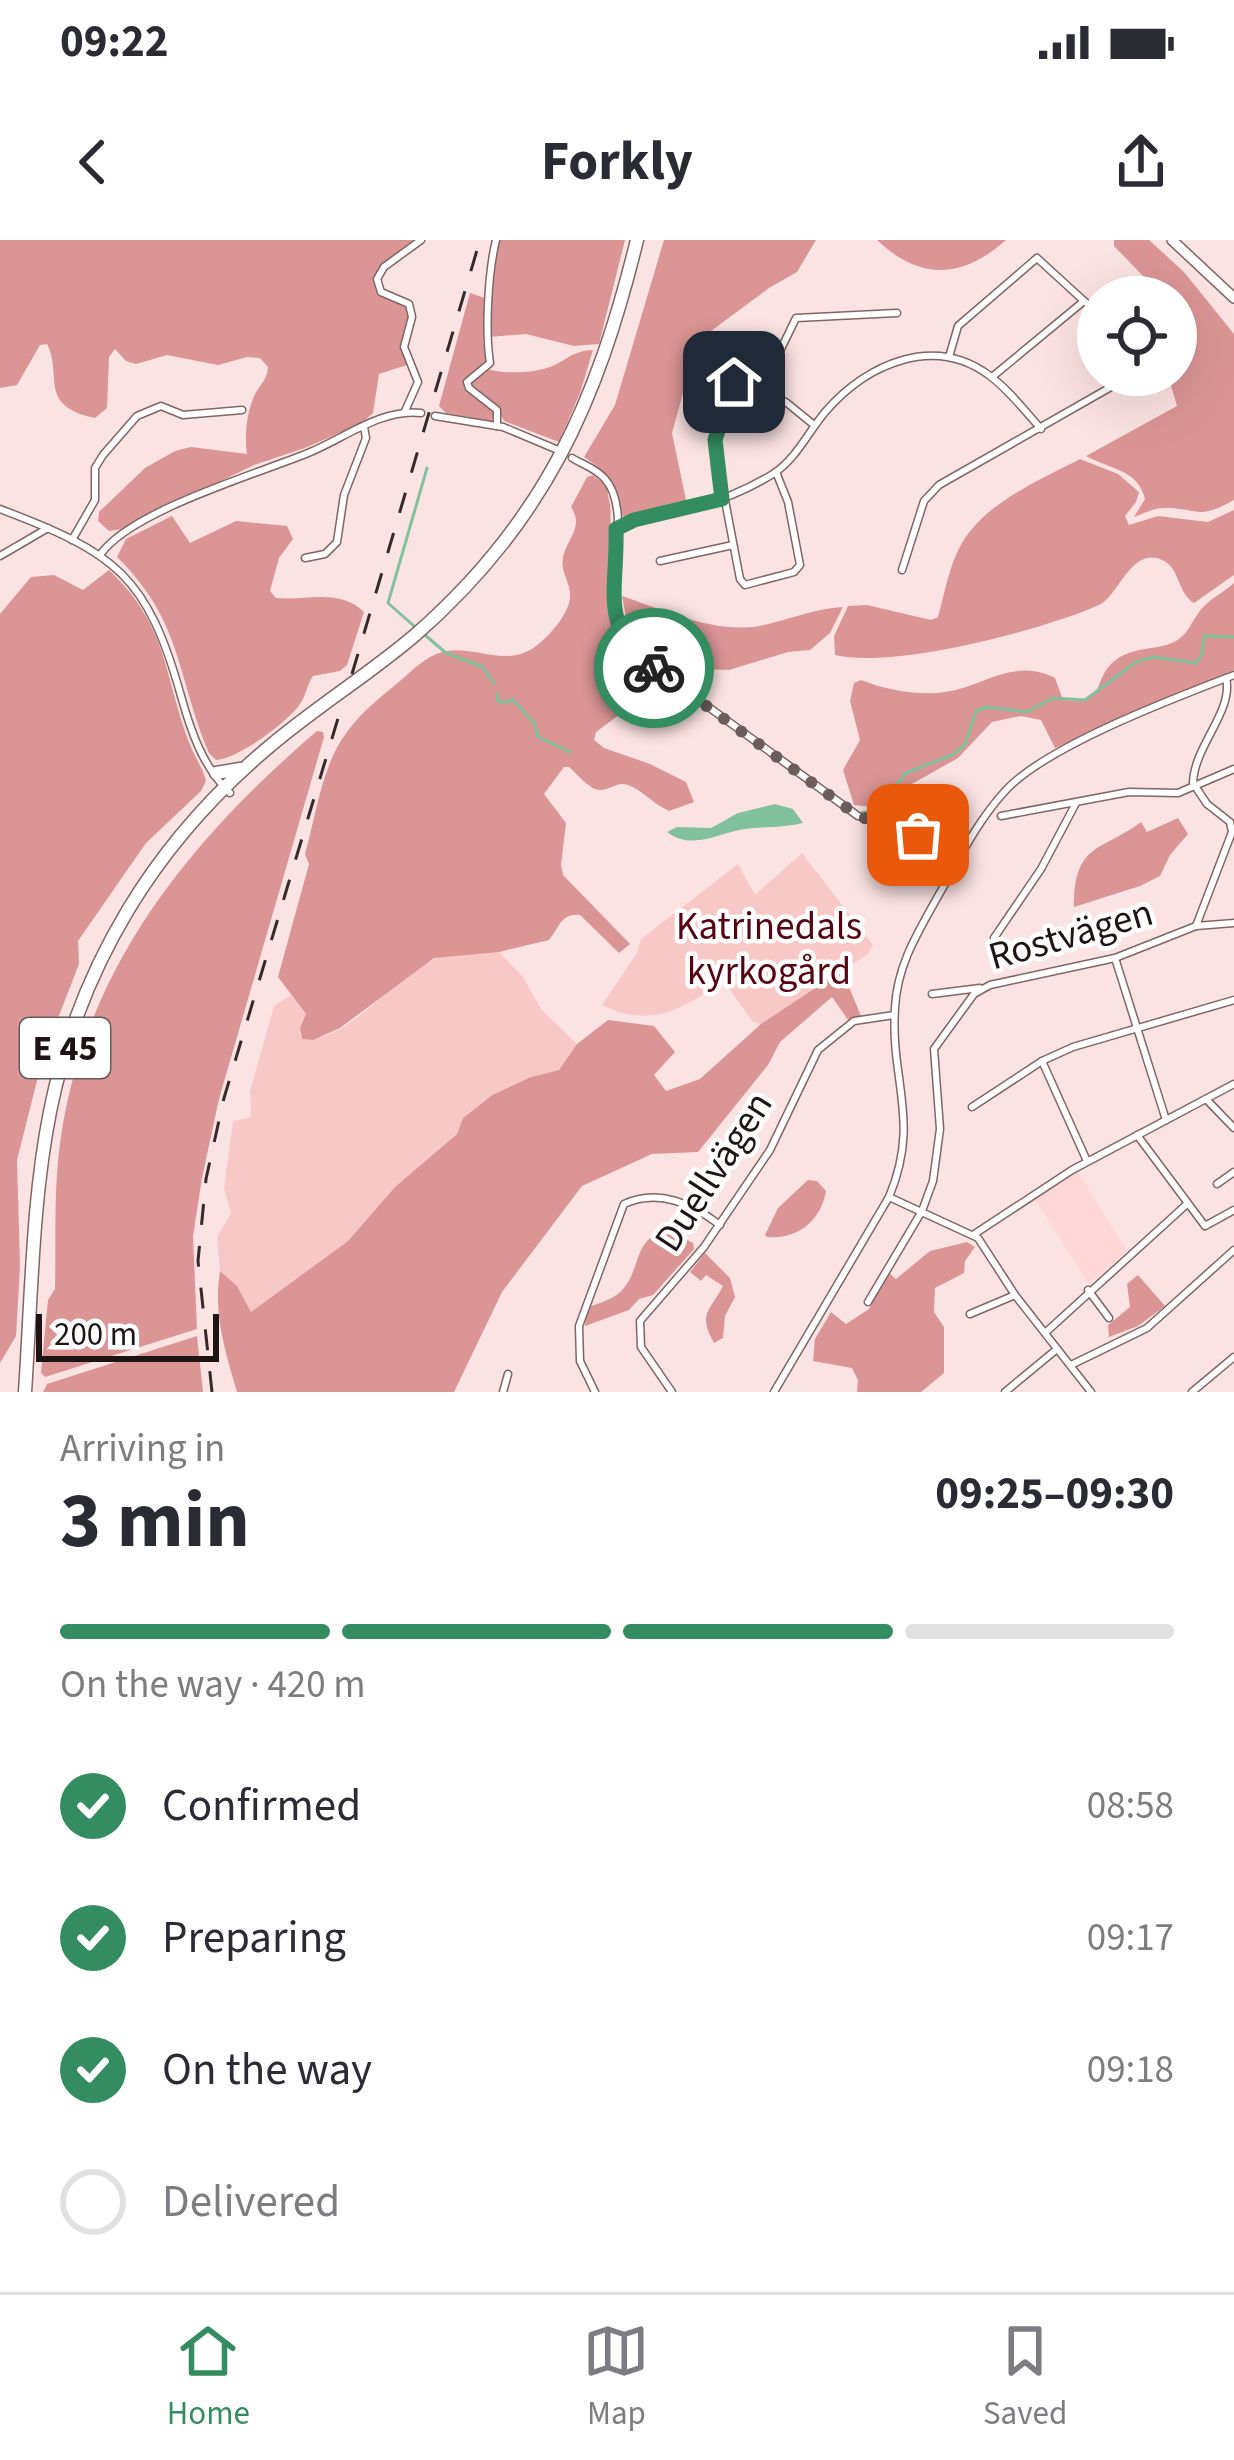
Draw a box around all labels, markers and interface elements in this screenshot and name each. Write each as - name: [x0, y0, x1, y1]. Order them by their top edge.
- text: 09:22: [60, 10, 169, 74]
- text: Forkly: [541, 124, 693, 201]
- icon: back: [60, 129, 126, 195]
- icon: share: [1108, 129, 1174, 195]
- map controls: [1077, 276, 1197, 396]
- button: locate: [1077, 276, 1197, 396]
- pin: [683, 331, 785, 433]
- icon: home: [701, 349, 767, 415]
- courier: [594, 608, 714, 728]
- icon: bike: [621, 635, 687, 701]
- pin: [867, 784, 969, 886]
- icon: bag: [885, 802, 951, 868]
- street label: Rostvägen: [982, 885, 1160, 985]
- park label: Katrinedals kyrkogård: [676, 899, 862, 1000]
- road number: E 45: [20, 1018, 110, 1078]
- street label: Duellvägen: [641, 1081, 787, 1263]
- scale bar: [36, 1308, 219, 1361]
- text: 200 m: [54, 1311, 137, 1358]
- text: Arriving in: [60, 1421, 225, 1477]
- text: 09:25–09:30: [935, 1462, 1174, 1526]
- text: 3 min: [60, 1466, 250, 1577]
- text: On the way · 420 m: [60, 1657, 366, 1713]
- icon: check: [60, 1773, 126, 1839]
- text: Confirmed: [162, 1774, 361, 1838]
- text: 08:58: [1087, 1778, 1174, 1834]
- icon: check: [60, 1905, 126, 1971]
- text: Preparing: [162, 1906, 346, 1970]
- text: 09:17: [1087, 1910, 1174, 1966]
- icon: check: [60, 2037, 126, 2103]
- text: On the way: [162, 2038, 372, 2102]
- text: 09:18: [1087, 2042, 1174, 2098]
- text: Delivered: [162, 2170, 340, 2234]
- tab: Home: [167, 2318, 250, 2437]
- tab: Map: [583, 2318, 649, 2437]
- tab: Saved: [983, 2318, 1067, 2437]

